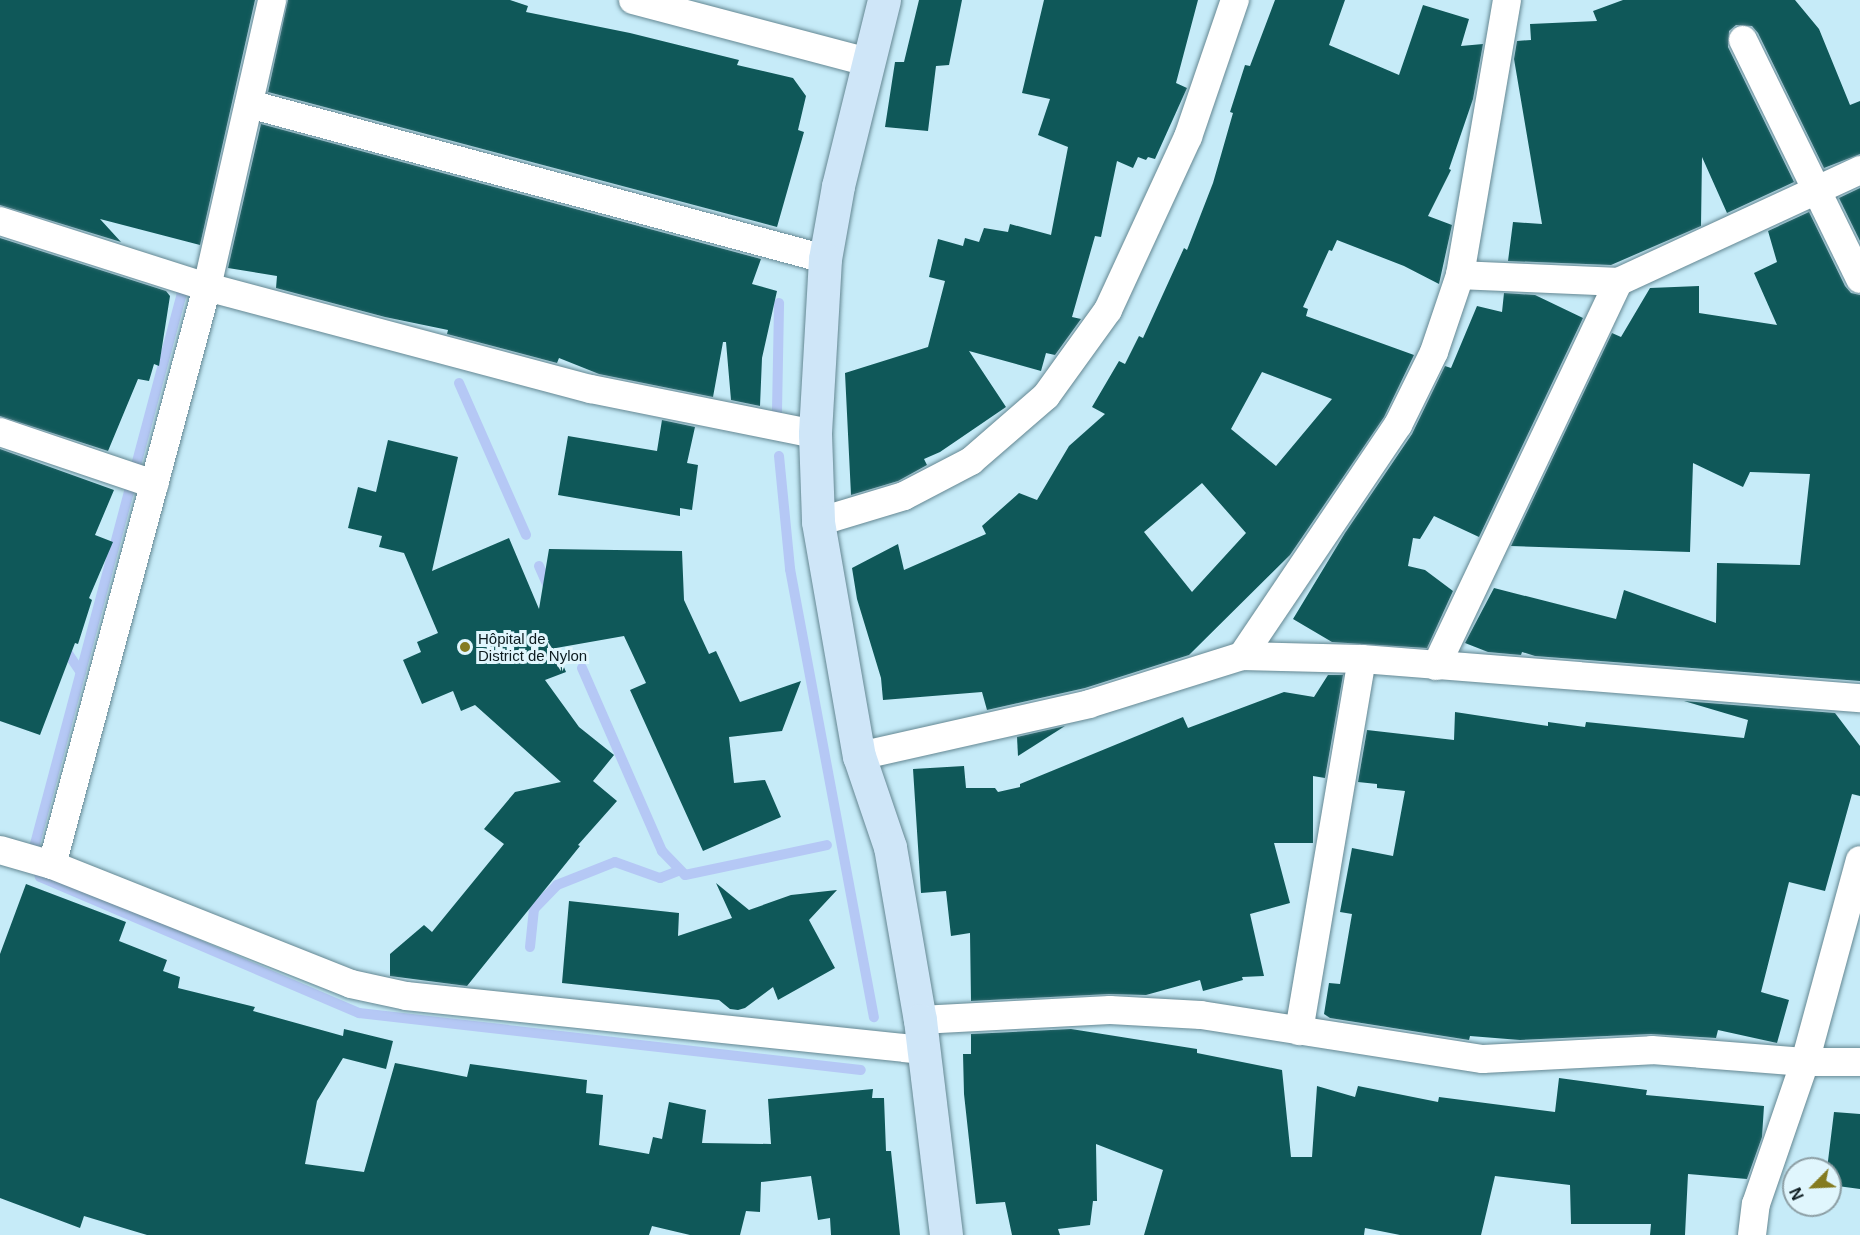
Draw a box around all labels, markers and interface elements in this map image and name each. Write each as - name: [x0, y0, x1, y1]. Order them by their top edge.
- place label: Hôpital de District de Nylon: [478, 629, 587, 664]
- marker: Hôpital de District de Nylon: [456, 638, 474, 656]
- north arrow: [1782, 1157, 1842, 1217]
- text: N: [1787, 1185, 1807, 1202]

